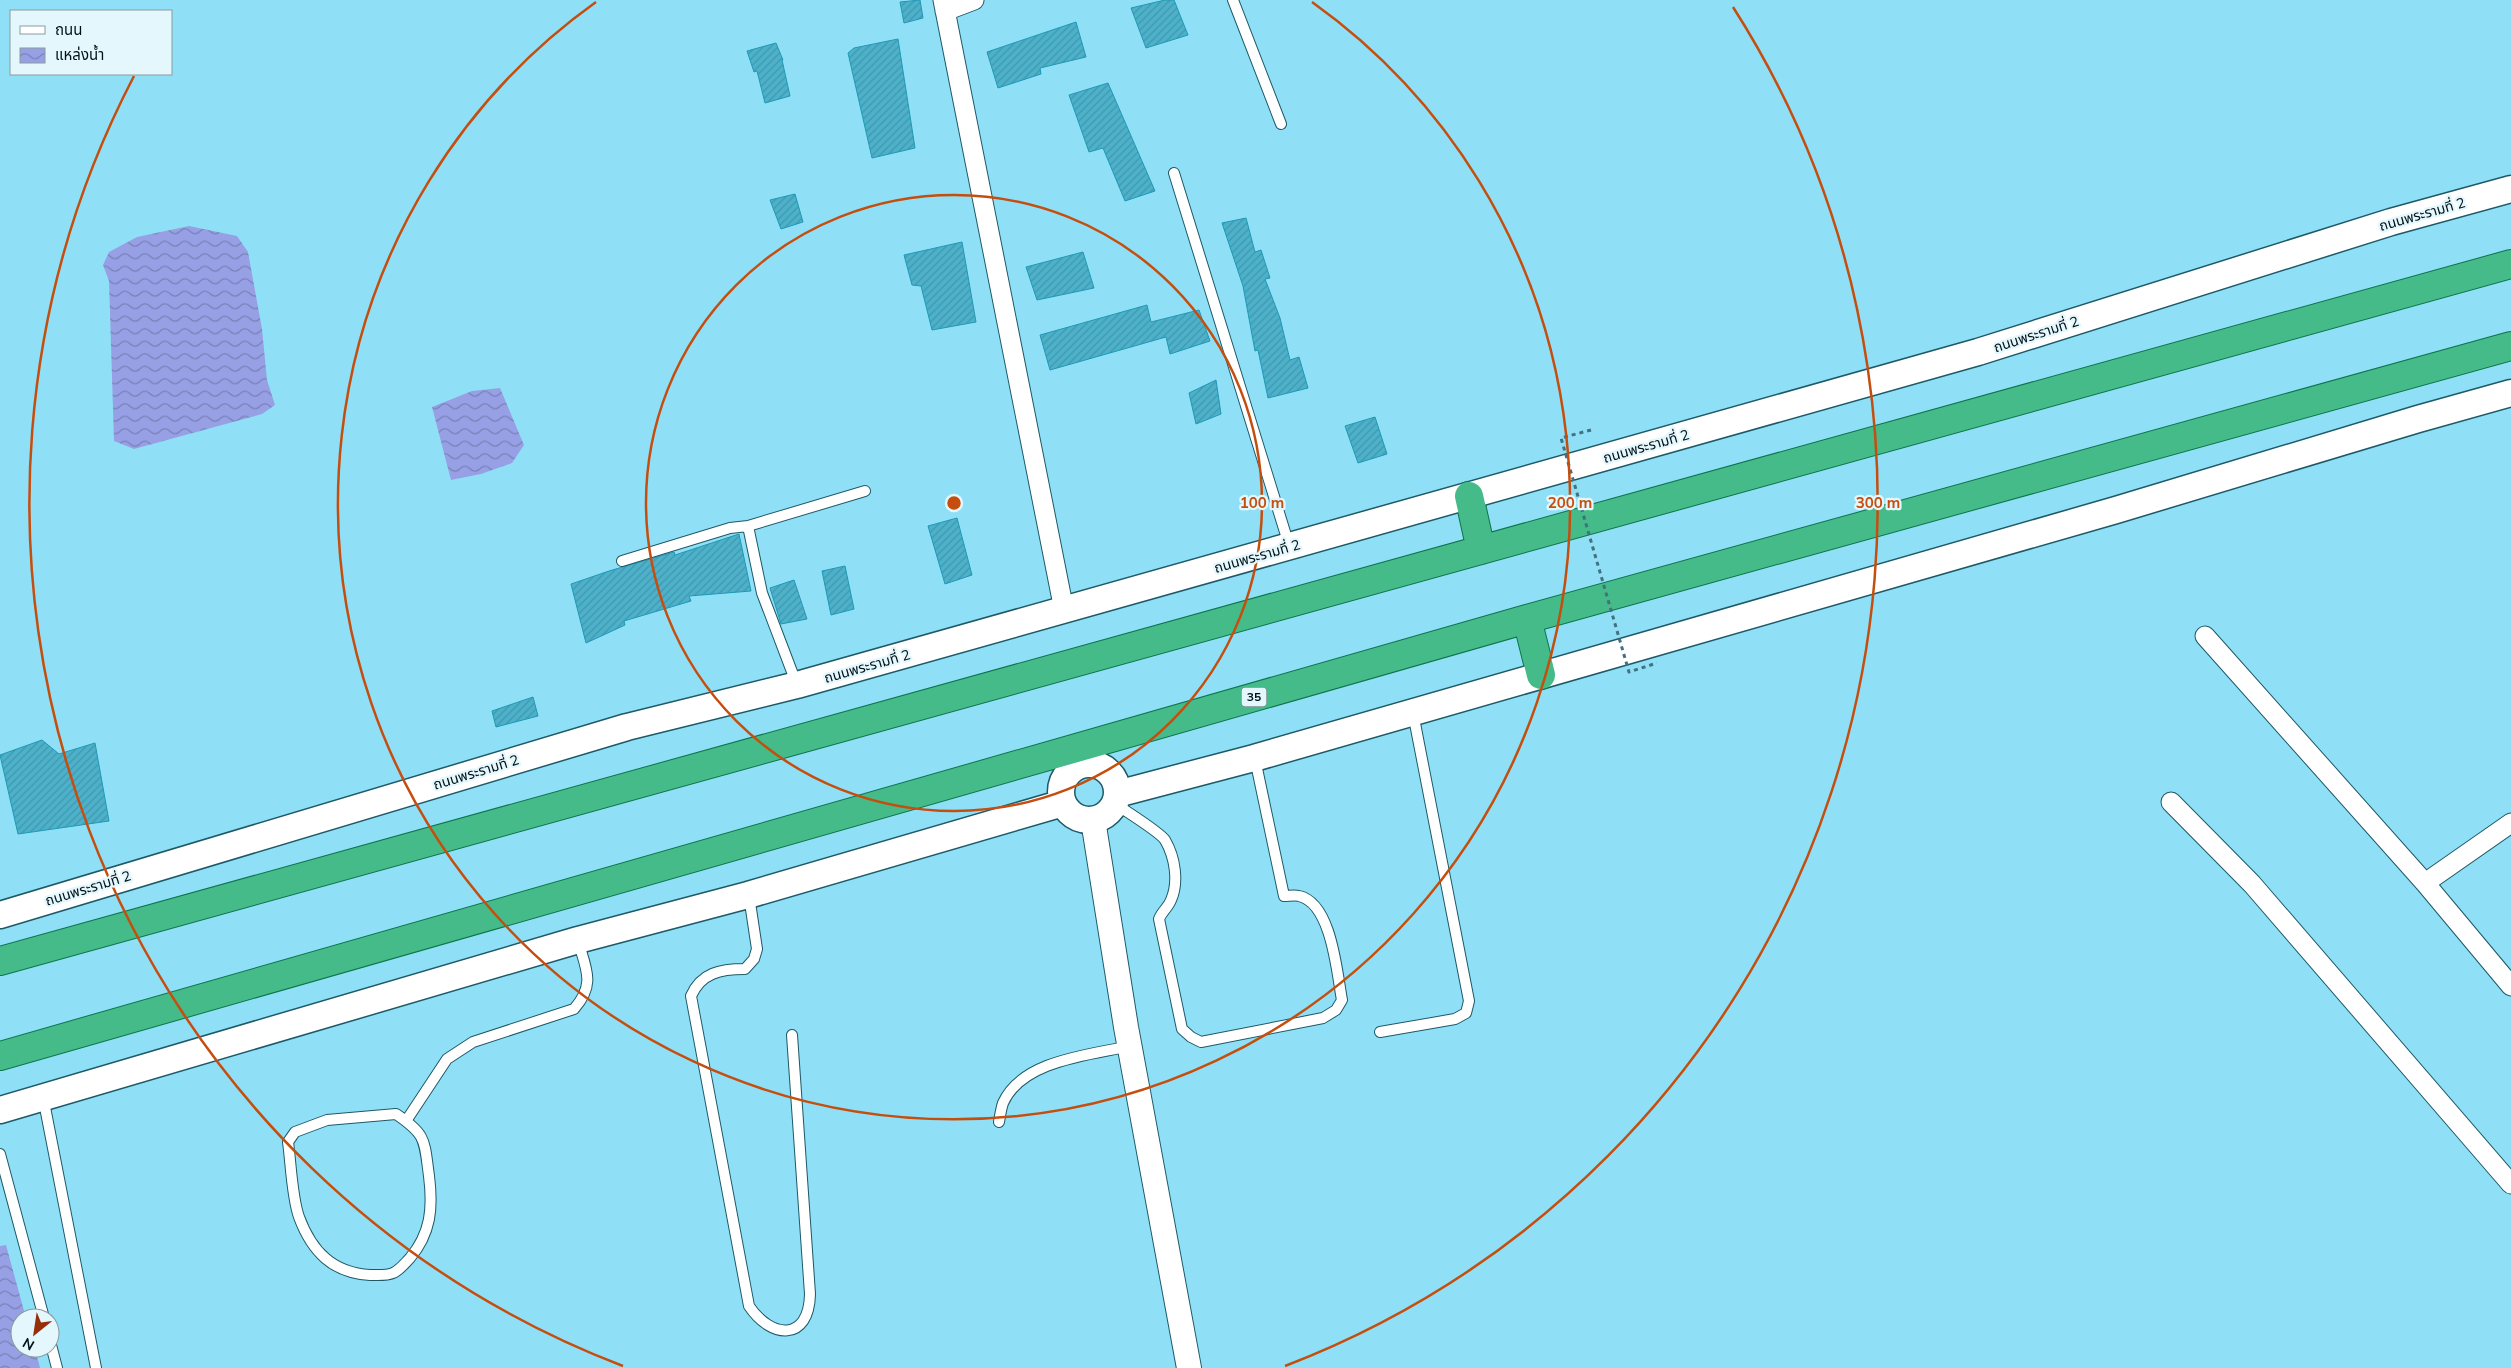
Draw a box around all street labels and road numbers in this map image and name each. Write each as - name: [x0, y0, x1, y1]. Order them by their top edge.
- street label: ถนนพระรามที่ 2: [2377, 192, 2467, 235]
- street label: ถนนพระรามที่ 2: [1991, 311, 2081, 356]
- street label: ถนนพระรามที่ 2: [1601, 424, 1691, 467]
- street label: ถนนพระรามที่ 2: [1212, 534, 1302, 577]
- street label: ถนนพระรามที่ 2: [822, 644, 912, 687]
- road number: 35: [1242, 688, 1266, 706]
- street label: ถนนพระรามที่ 2: [431, 749, 521, 794]
- street label: ถนนพระรามที่ 2: [43, 865, 133, 910]

